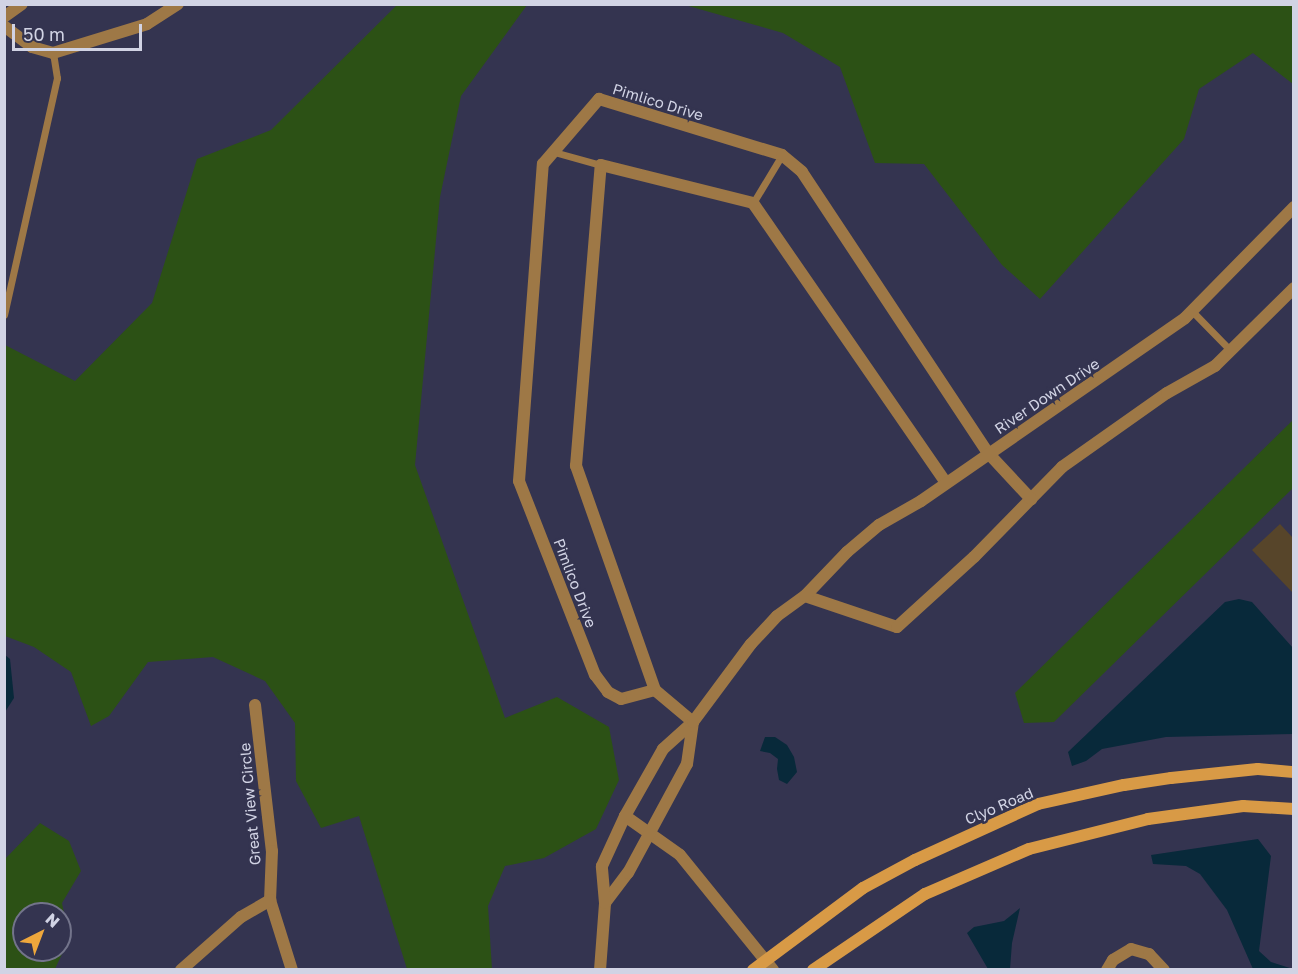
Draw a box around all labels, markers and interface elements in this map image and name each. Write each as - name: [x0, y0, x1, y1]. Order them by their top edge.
- scale bar: [15, 12, 146, 50]
- text: 50 m: [23, 23, 65, 45]
- street label: Pimlico Drive: [610, 80, 706, 124]
- street label: River Down Drive: [991, 354, 1103, 438]
- street label: Pimlico Drive: [550, 536, 600, 630]
- street label: Great View Circle: [236, 742, 264, 866]
- street label: Clyo Road: [962, 784, 1036, 828]
- north arrow: [12, 902, 72, 962]
- text: N: [41, 909, 64, 932]

